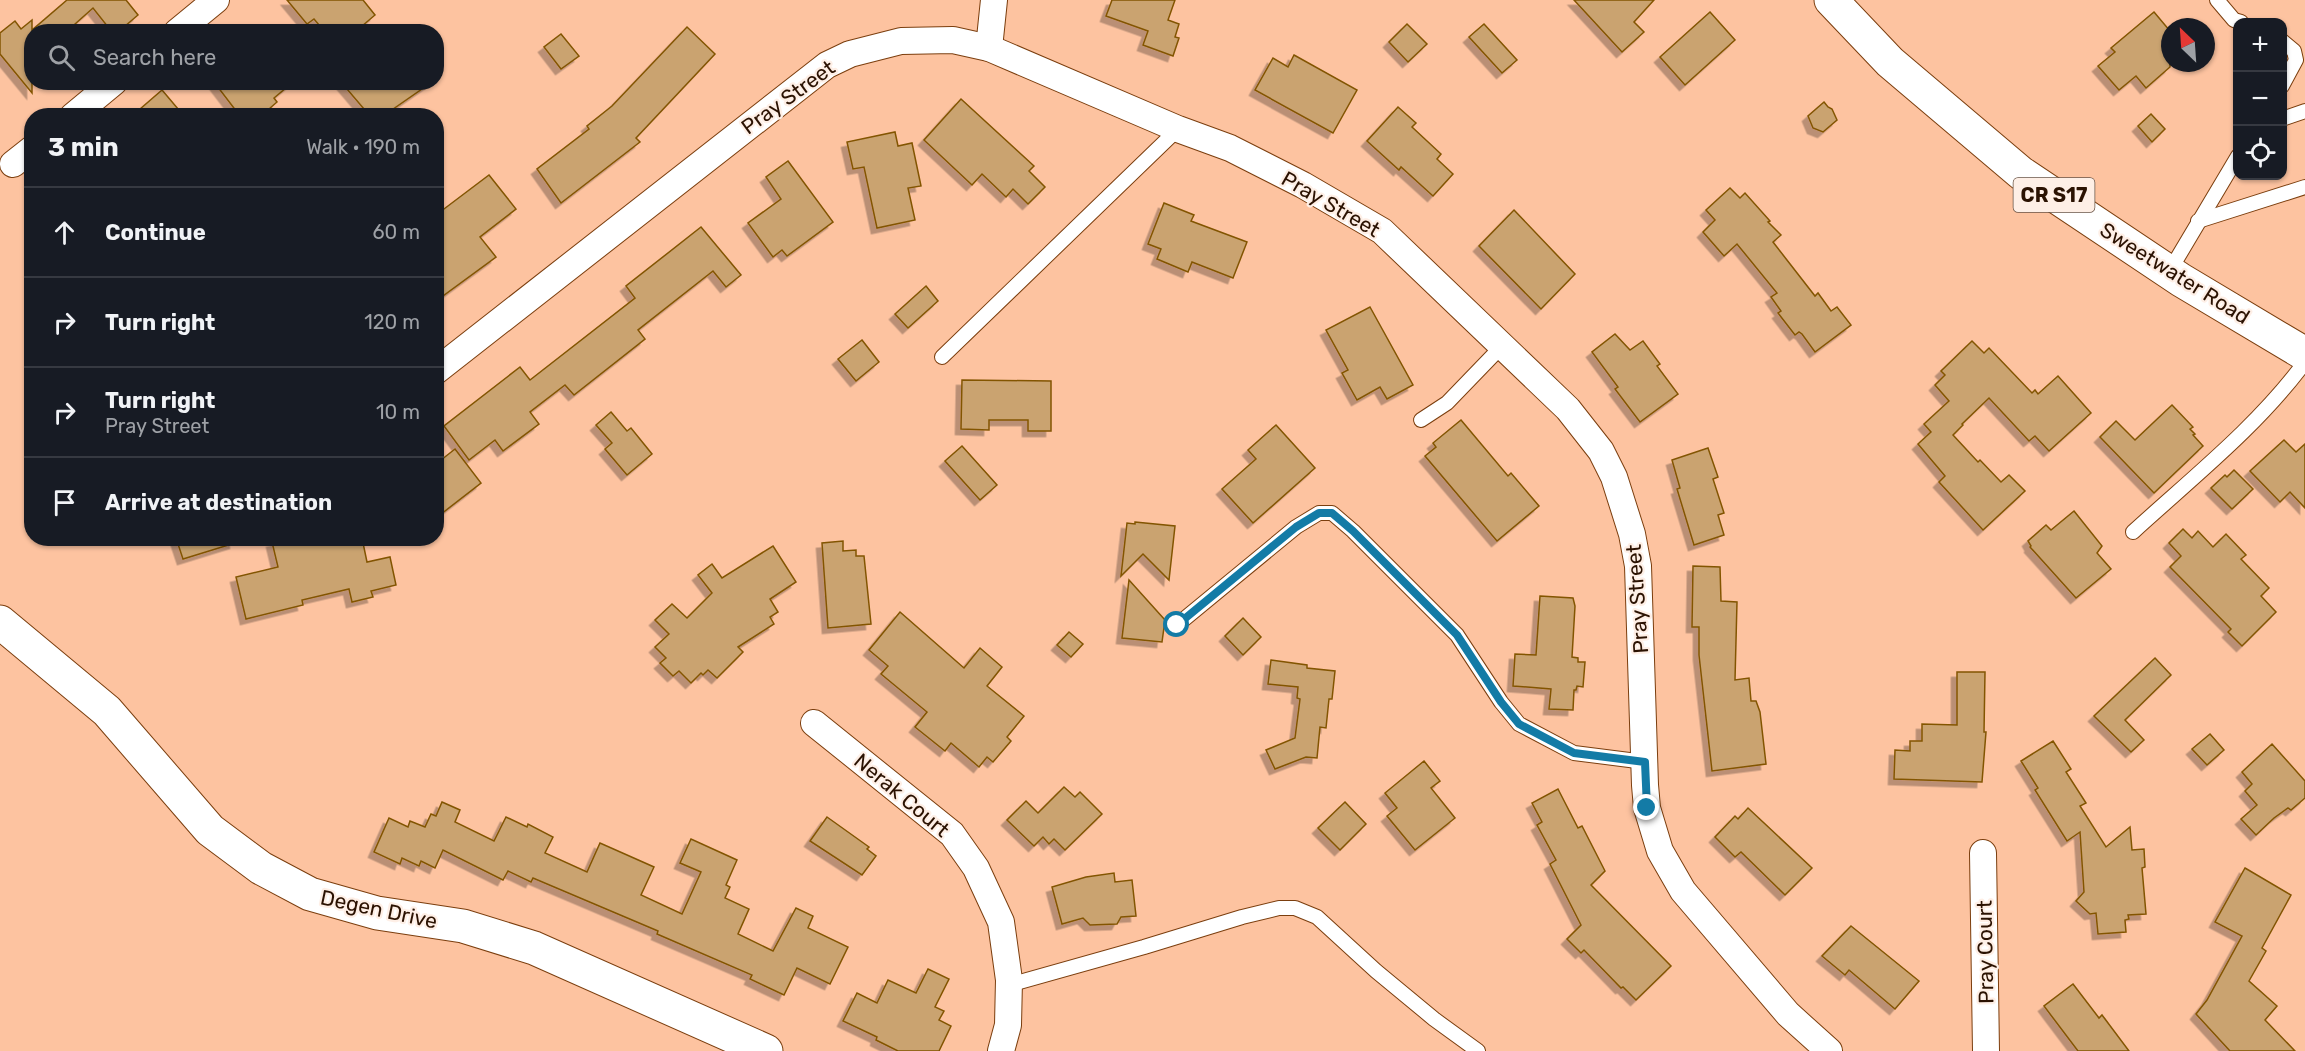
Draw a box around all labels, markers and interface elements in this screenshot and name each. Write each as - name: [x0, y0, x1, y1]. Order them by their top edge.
- north arrow: [2161, 18, 2215, 72]
- map controls: [2233, 18, 2287, 180]
- button: +: [2233, 18, 2287, 72]
- search box: [24, 24, 444, 90]
- icon: search: [45, 41, 78, 74]
- text: Search here: [93, 44, 216, 71]
- street label: Pray Street: [736, 55, 840, 139]
- button: −: [2233, 72, 2287, 126]
- button: locate: [2233, 126, 2287, 180]
- text: 3 min: [48, 132, 119, 163]
- text: Walk · 190 m: [306, 135, 420, 159]
- street label: Pray Street: [1277, 166, 1385, 242]
- road number: CR S17: [2014, 178, 2094, 212]
- icon: ahead: [48, 216, 81, 249]
- street label: Sweetwater Road: [2096, 217, 2254, 329]
- text: Continue: [105, 219, 206, 246]
- text: 60 m: [373, 220, 420, 244]
- icon: right: [48, 306, 81, 339]
- text: Turn right: [105, 309, 215, 336]
- text: 120 m: [364, 310, 420, 334]
- text: Turn right: [105, 387, 215, 414]
- icon: right: [48, 396, 81, 429]
- text: 10 m: [376, 400, 420, 424]
- text: Pray Street: [105, 414, 209, 438]
- icon: arrive: [48, 486, 81, 519]
- text: Arrive at destination: [105, 489, 332, 516]
- street label: Pray Street: [1621, 543, 1653, 655]
- route start: [1163, 611, 1189, 637]
- street label: Nerak Court: [849, 748, 955, 842]
- route end: [1633, 794, 1659, 820]
- street label: Degen Drive: [318, 884, 440, 934]
- street label: Pray Court: [1972, 900, 1998, 1004]

